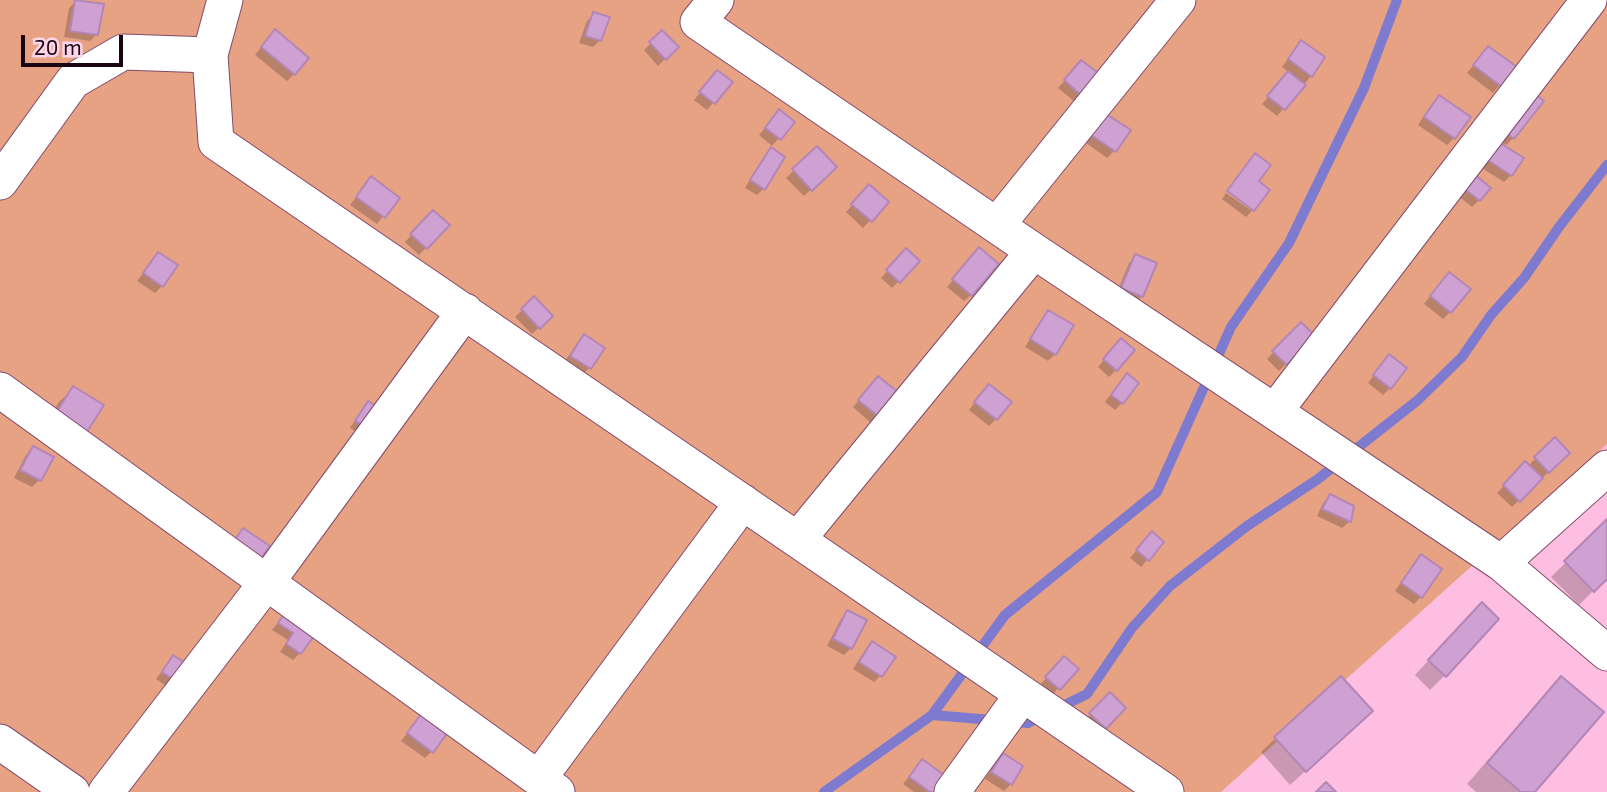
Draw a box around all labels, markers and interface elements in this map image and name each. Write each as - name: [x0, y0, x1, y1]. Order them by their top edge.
- scale bar: [24, 21, 126, 65]
- text: 20 m: [34, 34, 82, 59]

